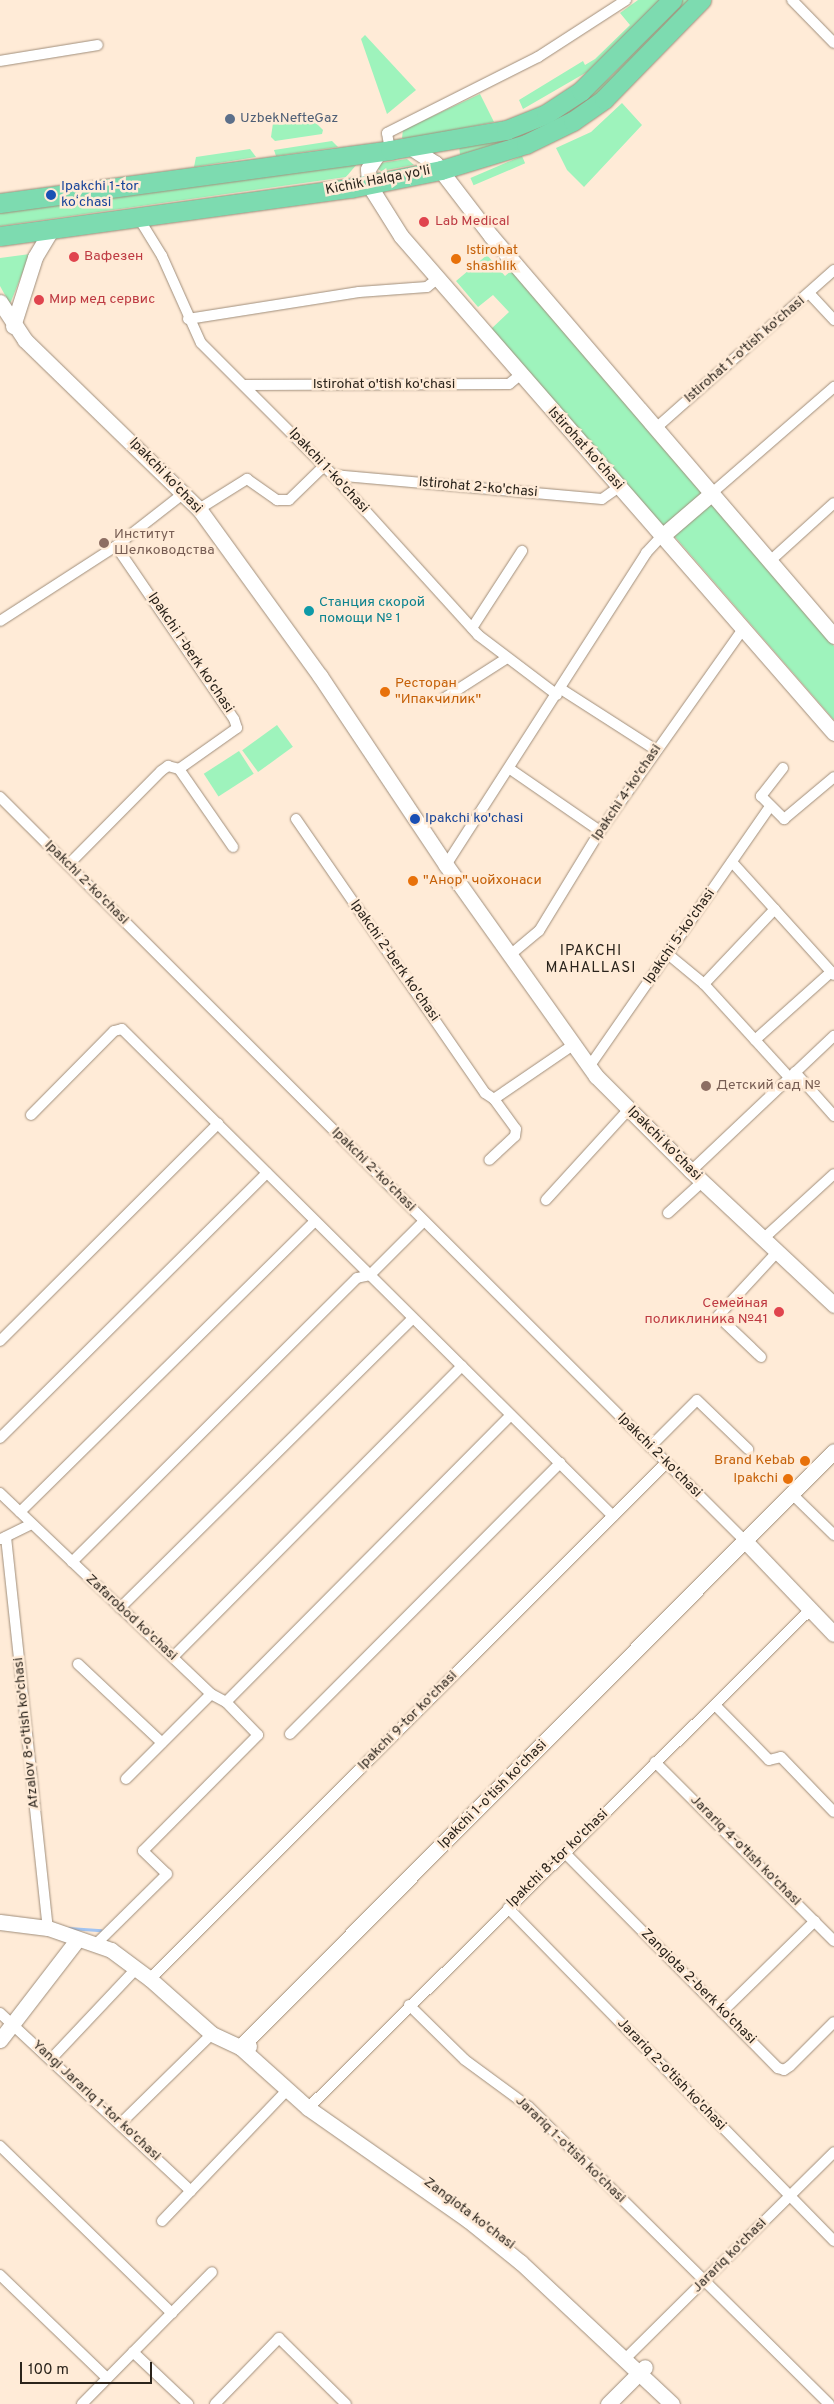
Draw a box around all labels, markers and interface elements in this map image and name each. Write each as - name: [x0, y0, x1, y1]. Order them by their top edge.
- place label: UzbekNefteGaz: [240, 111, 338, 127]
- marker: UzbekNefteGaz: [224, 113, 236, 125]
- street label: Kichik Halqa yo'li: [324, 163, 432, 199]
- place label: Ipakchi 1-tor koʻchasi: [61, 179, 139, 212]
- marker: Ipakchi 1-tor koʻchasi: [45, 189, 57, 201]
- place label: Lab Medical: [435, 214, 510, 230]
- marker: Lab Medical: [417, 215, 431, 229]
- place label: Istirohat shashlik: [466, 243, 518, 276]
- place label: Вафезен: [84, 249, 143, 265]
- marker: Вафезен: [68, 251, 80, 263]
- marker: Istirohat shashlik: [450, 253, 462, 265]
- place label: Мир мед сервис: [49, 292, 155, 308]
- street label: Istirohat 1-o'tish ko'chasi: [681, 293, 809, 407]
- marker: Мир мед сервис: [33, 294, 45, 306]
- street label: Istirohat o'tish ko'chasi: [313, 377, 455, 393]
- street label: Istirohat ko'chasi: [543, 404, 627, 494]
- street label: Ipakchi 1-ko'chasi: [284, 425, 372, 517]
- street label: Ipakchi ko'chasi: [125, 435, 205, 517]
- street label: Istirohat 2-ko'chasi: [418, 474, 538, 502]
- place label: Институт Шелководства: [114, 527, 215, 560]
- marker: Институт Шелководства: [98, 537, 110, 549]
- street label: Ipakchi 1-berk ko'chasi: [143, 590, 237, 716]
- place label: Станция скорой помощи № 1: [319, 595, 425, 628]
- marker: Станция скорой помощи № 1: [303, 605, 315, 617]
- place label: Ресторан "Ипакчилик": [395, 676, 481, 709]
- marker: Ресторан "Ипакчилик": [379, 686, 391, 698]
- street label: Ipakchi 4-ko'chasi: [589, 742, 665, 844]
- place label: Ipakchi ko'chasi: [425, 811, 523, 827]
- marker: Ipakchi ko'chasi: [409, 813, 421, 825]
- street label: Ipakchi 2-ko'chasi: [40, 837, 132, 929]
- place label: "Анор" чойхонаси: [423, 873, 542, 889]
- marker: "Анор" чойхонаси: [407, 875, 419, 887]
- street label: Ipakchi 5-ko'chasi: [641, 886, 719, 988]
- street label: Ipakchi 2-berk ko'chasi: [346, 897, 442, 1025]
- district label: IPAKCHI MAHALLASI: [544, 942, 638, 977]
- place label: Детский сад №: [716, 1078, 820, 1094]
- marker: Детский сад №: [700, 1080, 712, 1092]
- street label: Ipakchi ko'chasi: [623, 1103, 705, 1185]
- street label: Ipakchi 2-ko'chasi: [327, 1124, 419, 1216]
- place label: Семейная поликлиника №41: [644, 1296, 768, 1328]
- marker: Семейная поликлиника №41: [772, 1305, 786, 1319]
- street label: Ipakchi 2-ko'chasi: [613, 1410, 705, 1502]
- place label: Brand Kebab: [714, 1453, 795, 1469]
- marker: Brand Kebab: [799, 1455, 811, 1467]
- place label: Ipakchi: [733, 1471, 778, 1487]
- marker: Ipakchi: [782, 1473, 794, 1485]
- street label: Zafarobod ko'chasi: [82, 1571, 180, 1665]
- street label: Afzalov 8-o'tish ko'chasi: [11, 1657, 43, 1809]
- street label: Ipakchi 9-tor ko'chasi: [355, 1668, 461, 1774]
- street label: Ipakchi 1-o'tish ko'chasi: [435, 1737, 551, 1853]
- street label: Jarariq 4-o'tish ko'chasi: [686, 1792, 804, 1910]
- street label: Ipakchi 8-tor ko'chasi: [504, 1806, 612, 1912]
- street label: Zangiota 2-berk ko'chasi: [637, 1926, 759, 2048]
- street label: Jarariq 2-o'tish ko'chasi: [613, 2015, 729, 2135]
- street label: Yangi Jarariq 1-tor ko'chasi: [28, 2037, 164, 2165]
- street label: Jarariq 1-o'tish ko'chasi: [511, 2093, 629, 2207]
- street label: Zangiota ko'chasi: [420, 2174, 518, 2254]
- street label: Jarariq ko'chasi: [689, 2215, 771, 2297]
- scale bar: [22, 2352, 155, 2384]
- text: 100 m: [28, 2361, 69, 2380]

